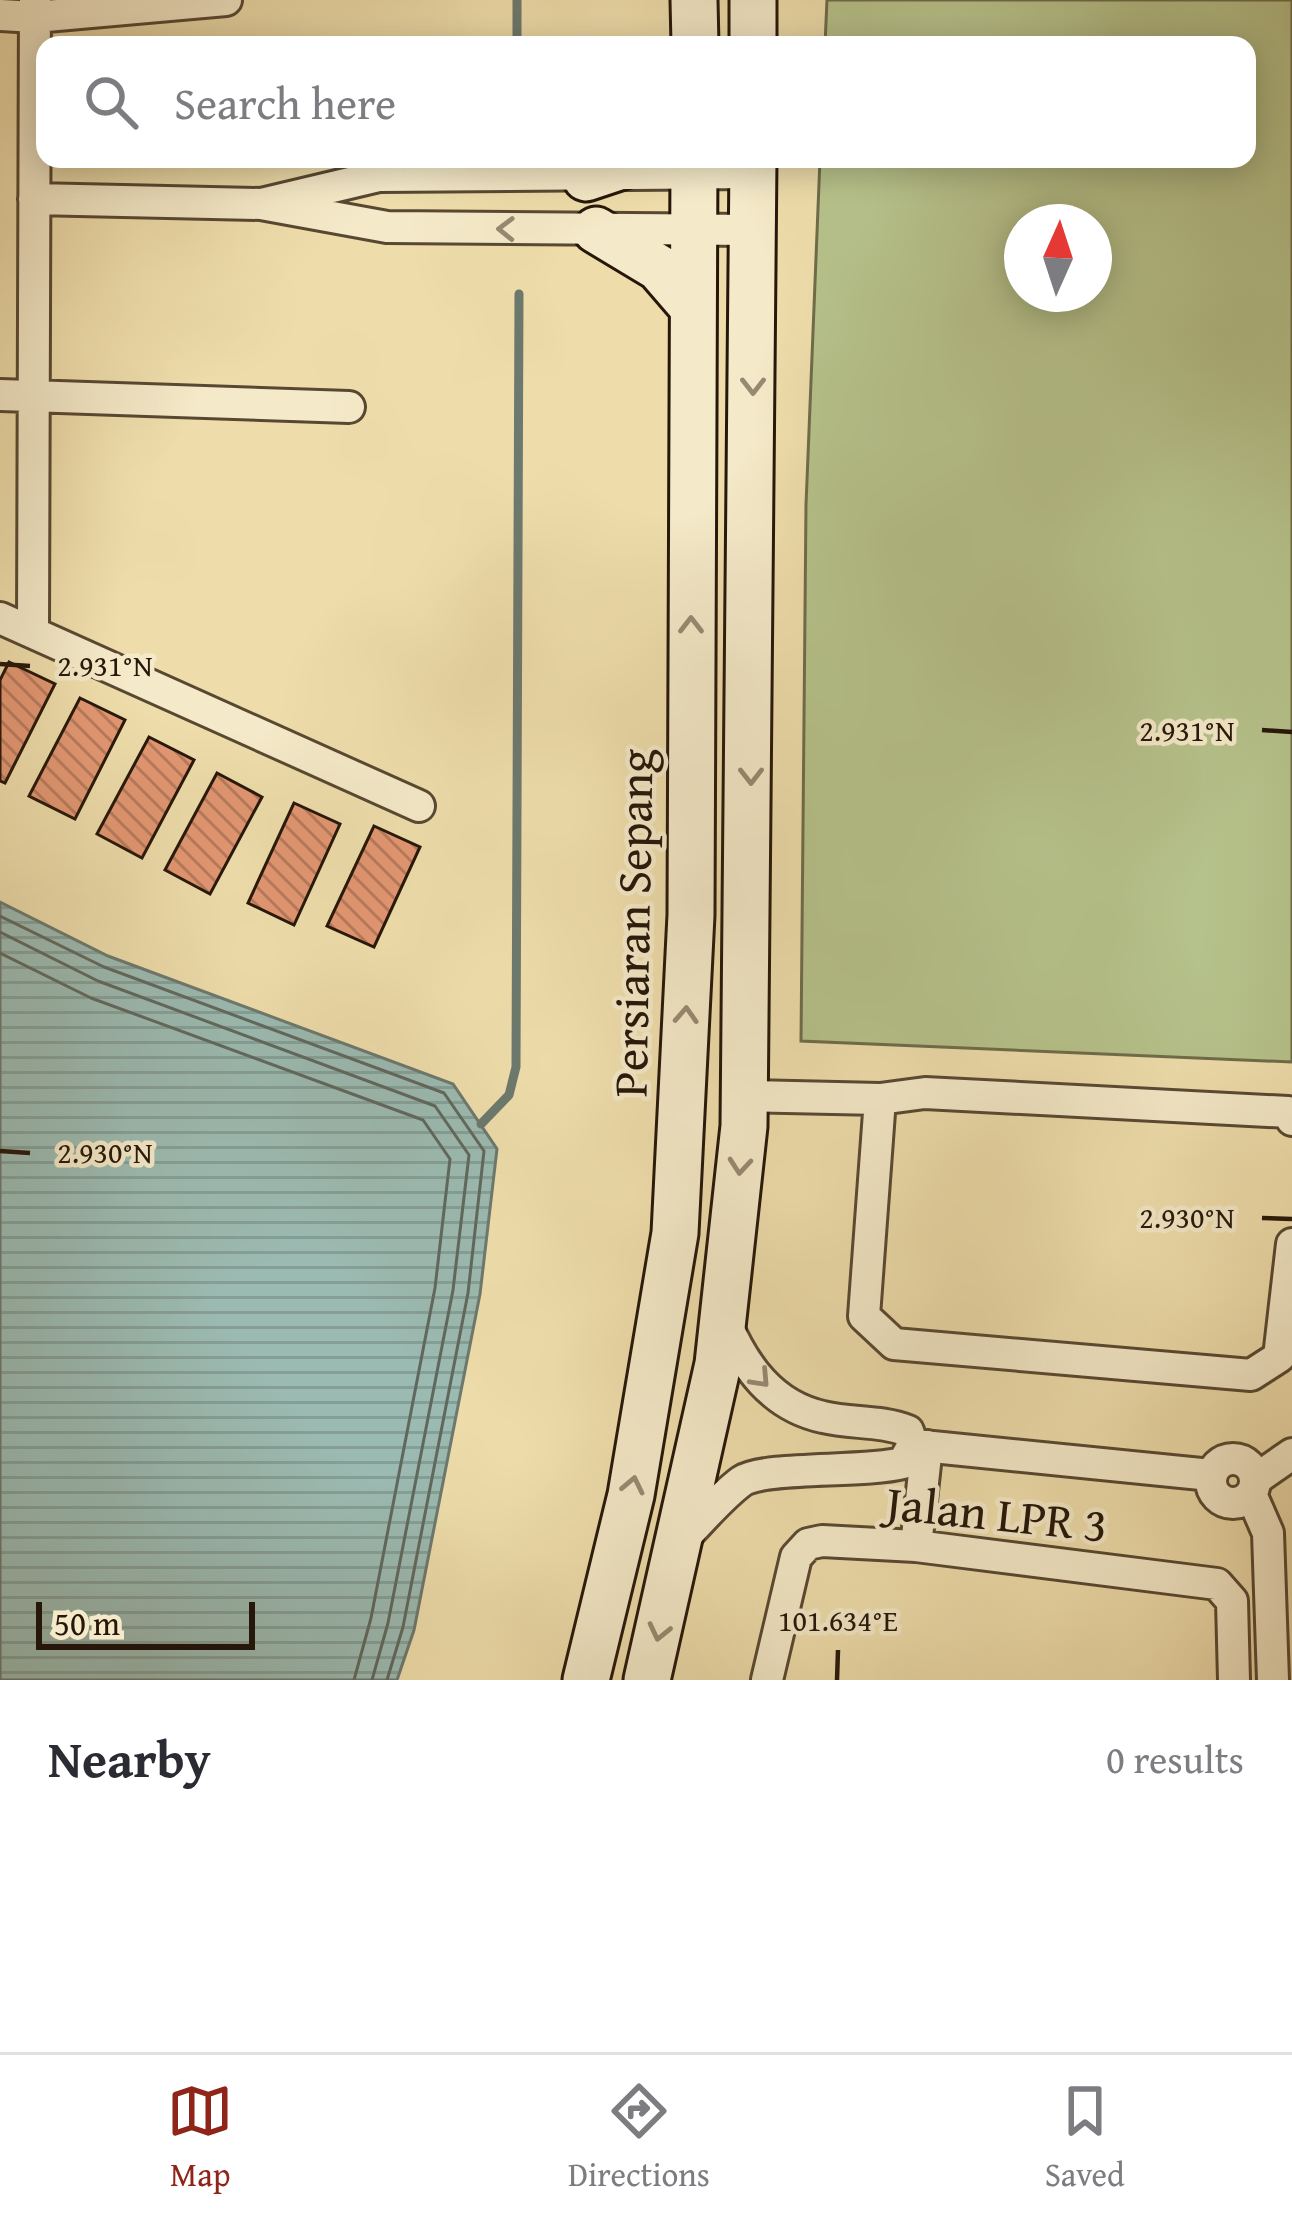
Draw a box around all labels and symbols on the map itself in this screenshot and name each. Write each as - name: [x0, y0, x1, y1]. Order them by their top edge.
- north arrow: [1004, 204, 1112, 312]
- one-way arrow: [496, 216, 514, 242]
- one-way arrow: [740, 378, 766, 396]
- one-way arrow: [678, 615, 704, 633]
- text: 2.931°N: [57, 643, 153, 687]
- text: 2.931°N: [1139, 708, 1235, 752]
- street label: Persiaran Sepang: [593, 748, 671, 1098]
- one-way arrow: [738, 768, 764, 786]
- one-way arrow: [673, 1005, 699, 1024]
- text: 2.930°N: [57, 1130, 153, 1174]
- one-way arrow: [728, 1157, 753, 1176]
- text: 2.930°N: [1139, 1195, 1235, 1239]
- one-way arrow: [747, 1365, 769, 1387]
- street label: Jalan LPR 3: [877, 1465, 1111, 1560]
- one-way arrow: [619, 1475, 645, 1495]
- scale bar: [36, 1596, 255, 1649]
- text: 101.634°E: [778, 1598, 898, 1642]
- one-way arrow: [648, 1622, 673, 1642]

